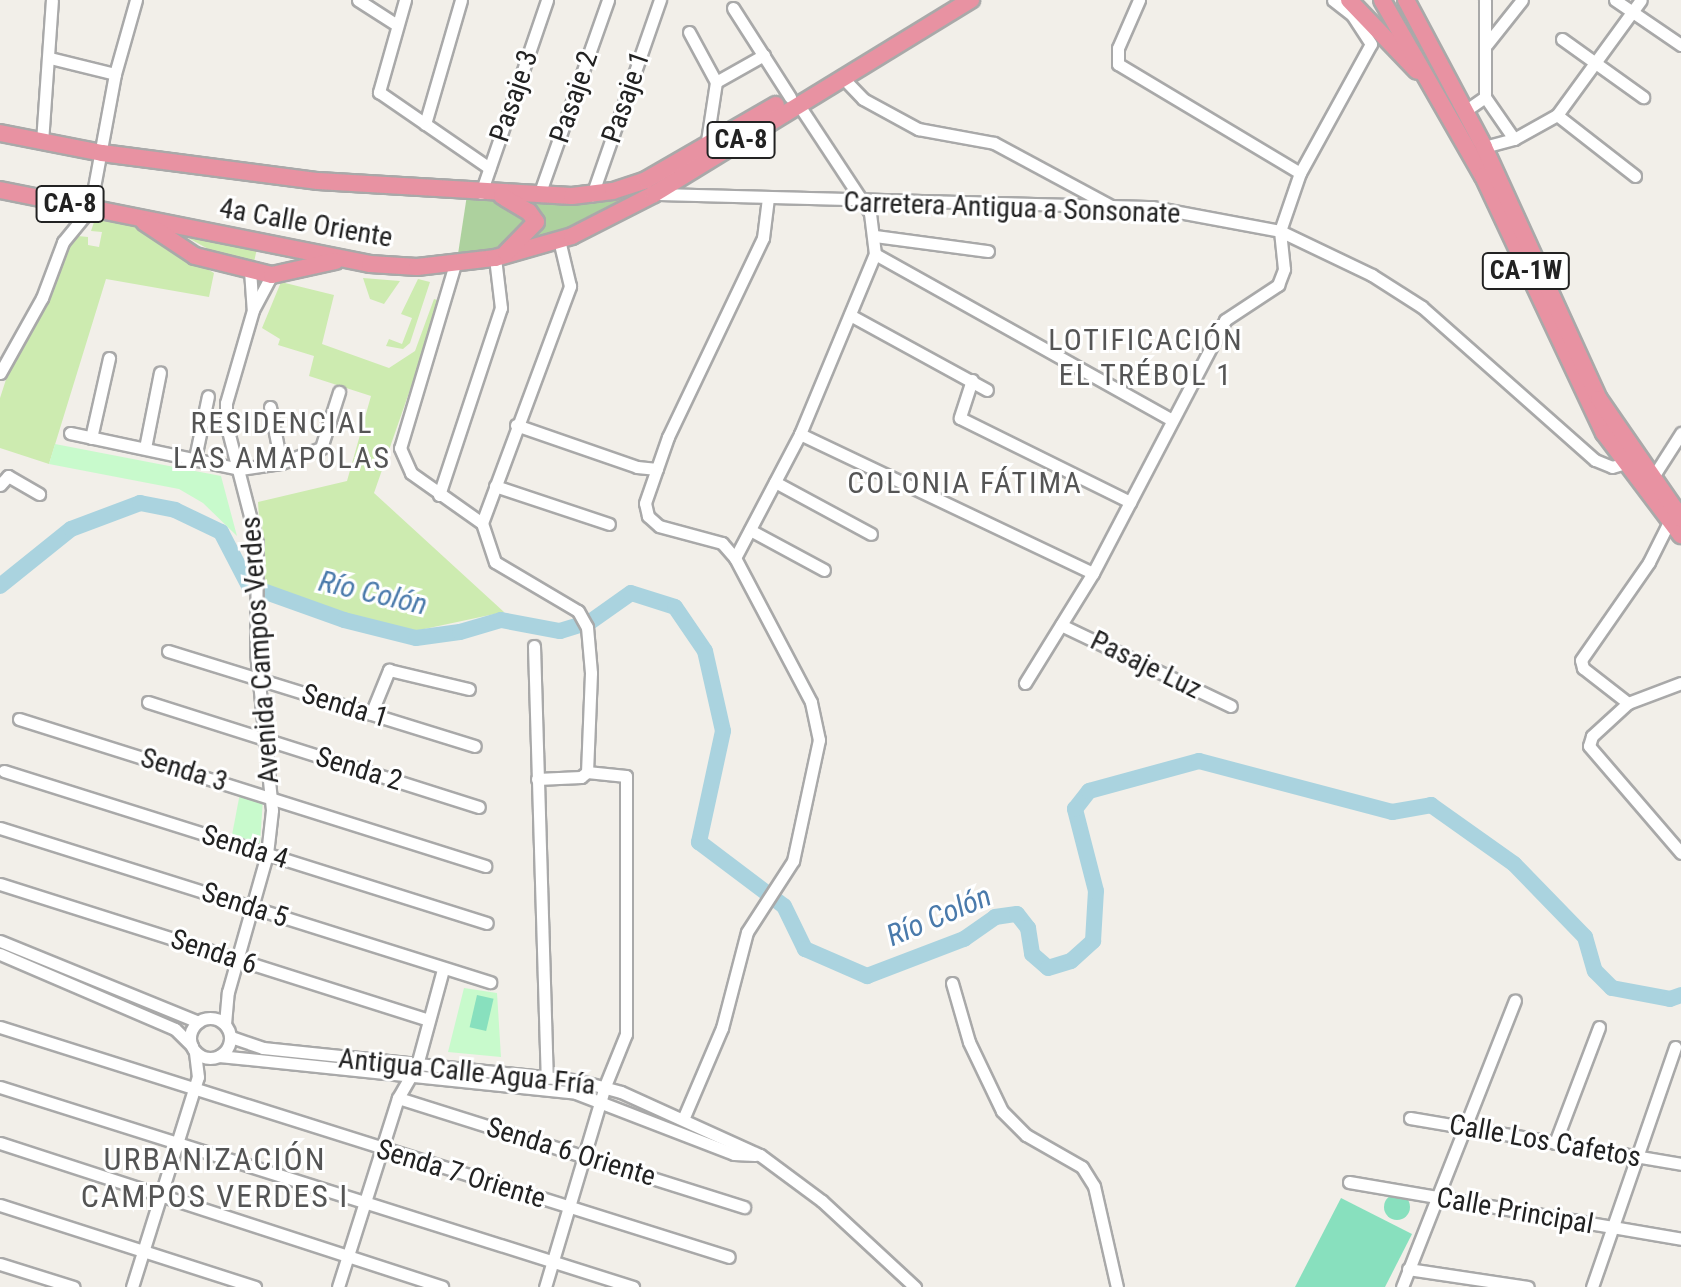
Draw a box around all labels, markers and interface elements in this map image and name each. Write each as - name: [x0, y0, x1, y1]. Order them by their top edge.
- street label: Pasaje 3: [483, 46, 545, 146]
- street label: Pasaje 2: [543, 47, 605, 147]
- street label: Pasaje 1: [595, 47, 657, 147]
- road number: CA-8: [705, 118, 777, 162]
- road number: CA-8: [34, 182, 106, 226]
- street label: Carretera Antigua a Sonsonate: [843, 185, 1181, 231]
- street label: 4a Calle Oriente: [217, 191, 395, 255]
- road number: CA-1W: [1480, 249, 1572, 293]
- district label: LOTIFICACIÓN EL TRÉBOL 1: [1048, 322, 1244, 392]
- district label: RESIDENCIAL LAS AMAPOLAS: [173, 405, 391, 476]
- district label: COLONIA FÁTIMA: [847, 465, 1083, 501]
- street label: Avenida Campos Verdes: [234, 515, 286, 785]
- water label: Río Colón: [315, 563, 431, 623]
- street label: Pasaje Luz: [1085, 624, 1207, 706]
- street label: Senda 1: [298, 677, 392, 735]
- street label: Senda 2: [312, 740, 406, 798]
- street label: Senda 3: [137, 741, 231, 799]
- street label: Senda 4: [198, 818, 292, 876]
- street label: Senda 5: [198, 875, 292, 935]
- water label: Río Colón: [881, 878, 997, 954]
- street label: Senda 6: [167, 922, 261, 982]
- street label: Antigua Calle Agua Fría: [337, 1042, 597, 1102]
- street label: Calle Los Cafetos: [1447, 1108, 1643, 1174]
- street label: Senda 6 Oriente: [482, 1110, 660, 1194]
- street label: Senda 7 Oriente: [372, 1132, 550, 1216]
- district label: URBANIZACIÓN CAMPOS VERDES I: [81, 1141, 349, 1216]
- street label: Calle Principal: [1434, 1181, 1596, 1241]

